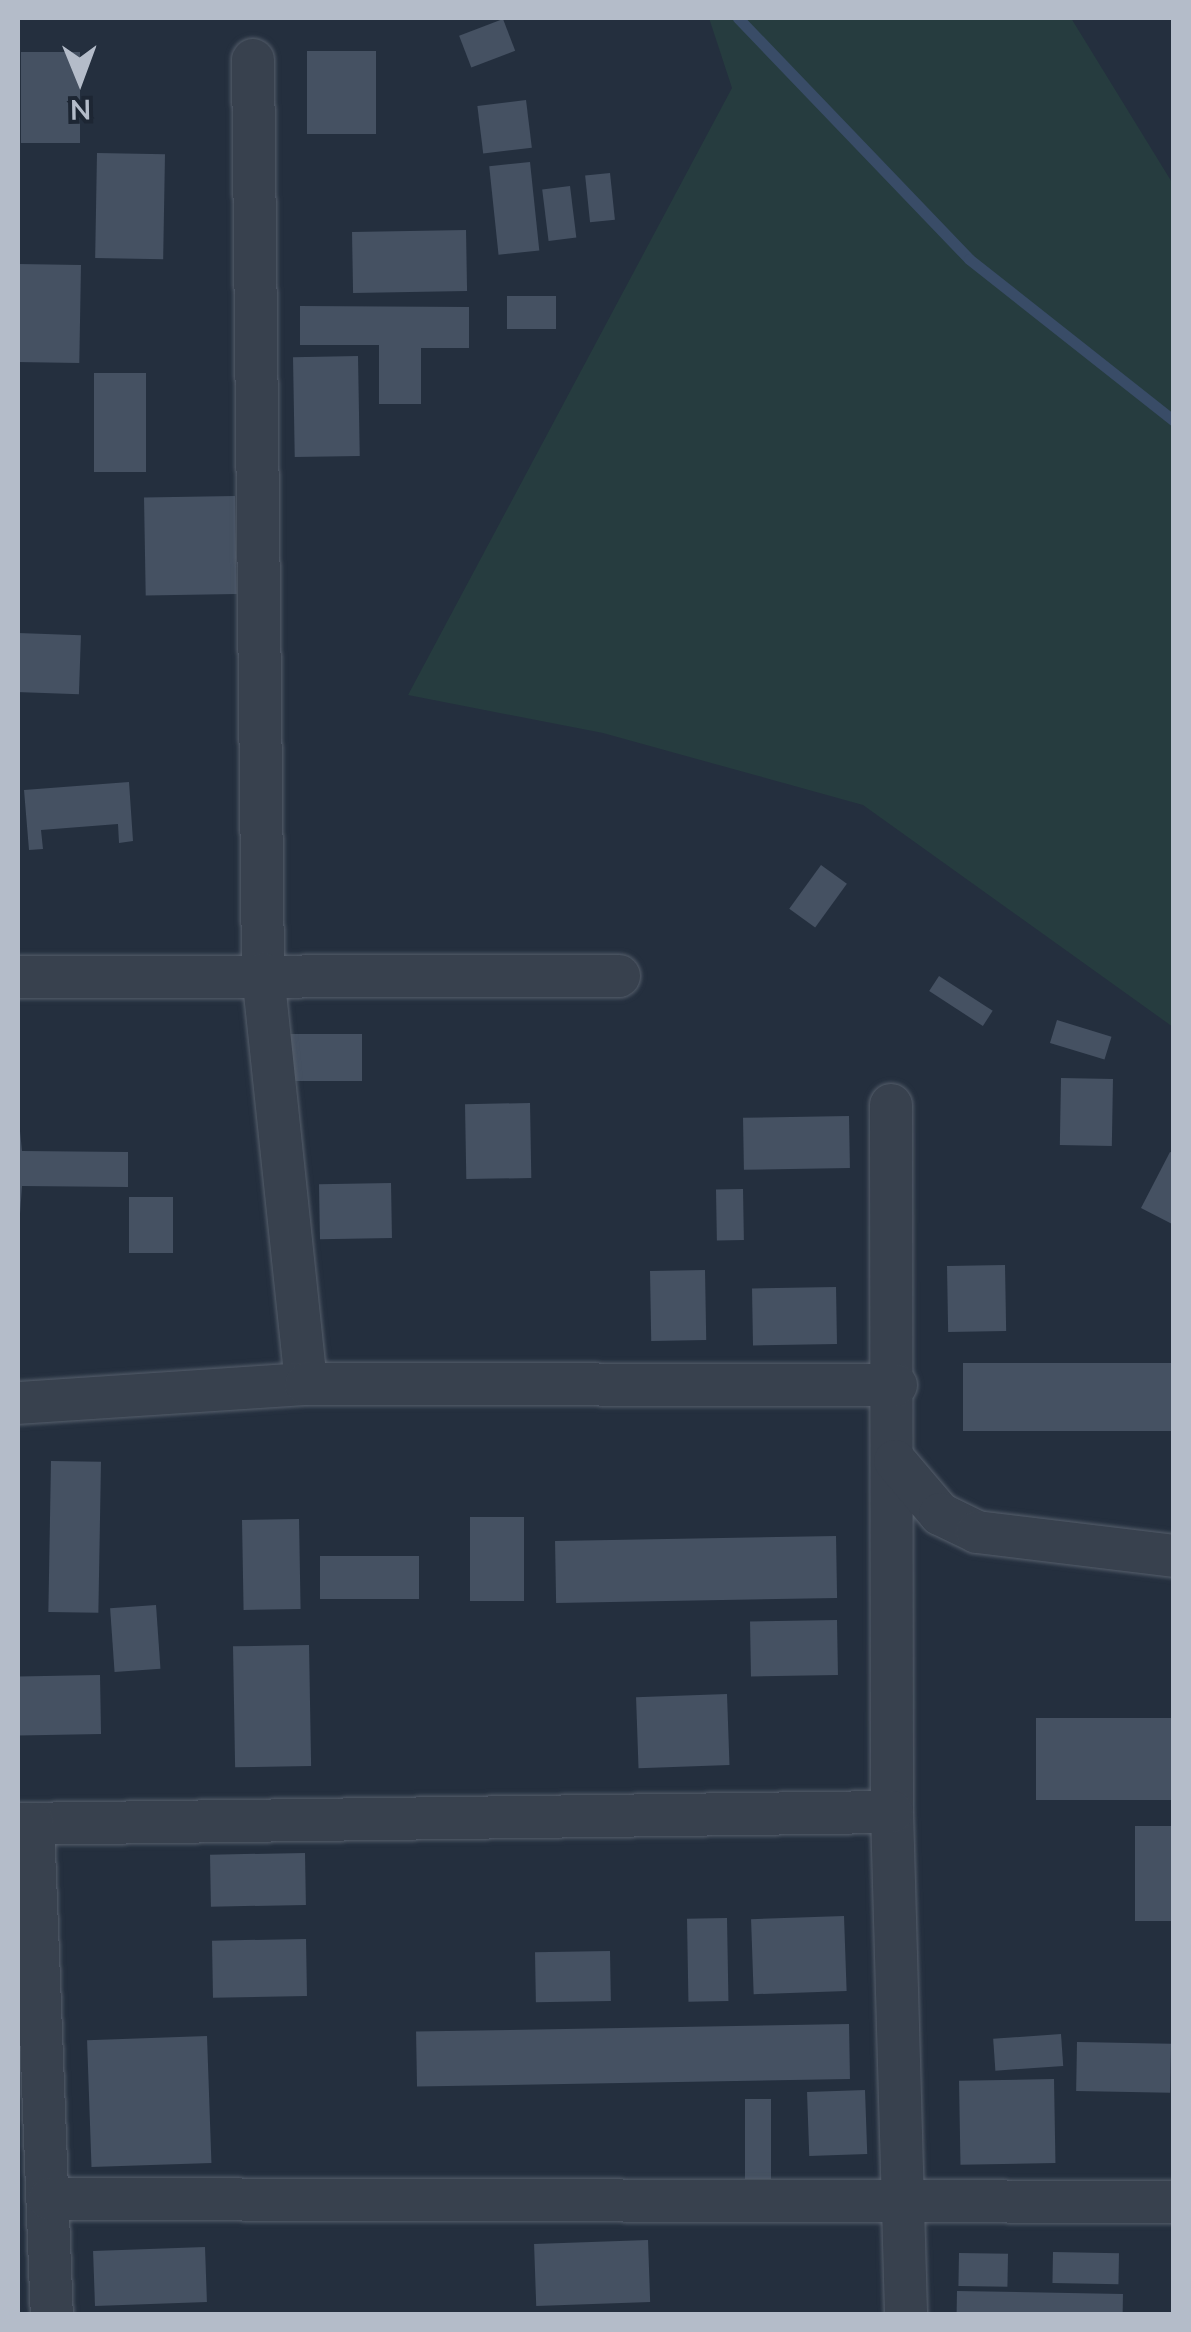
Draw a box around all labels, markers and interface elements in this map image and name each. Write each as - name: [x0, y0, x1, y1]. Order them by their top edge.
- north arrow: [30, 30, 130, 130]
- text: N: [70, 93, 91, 128]

